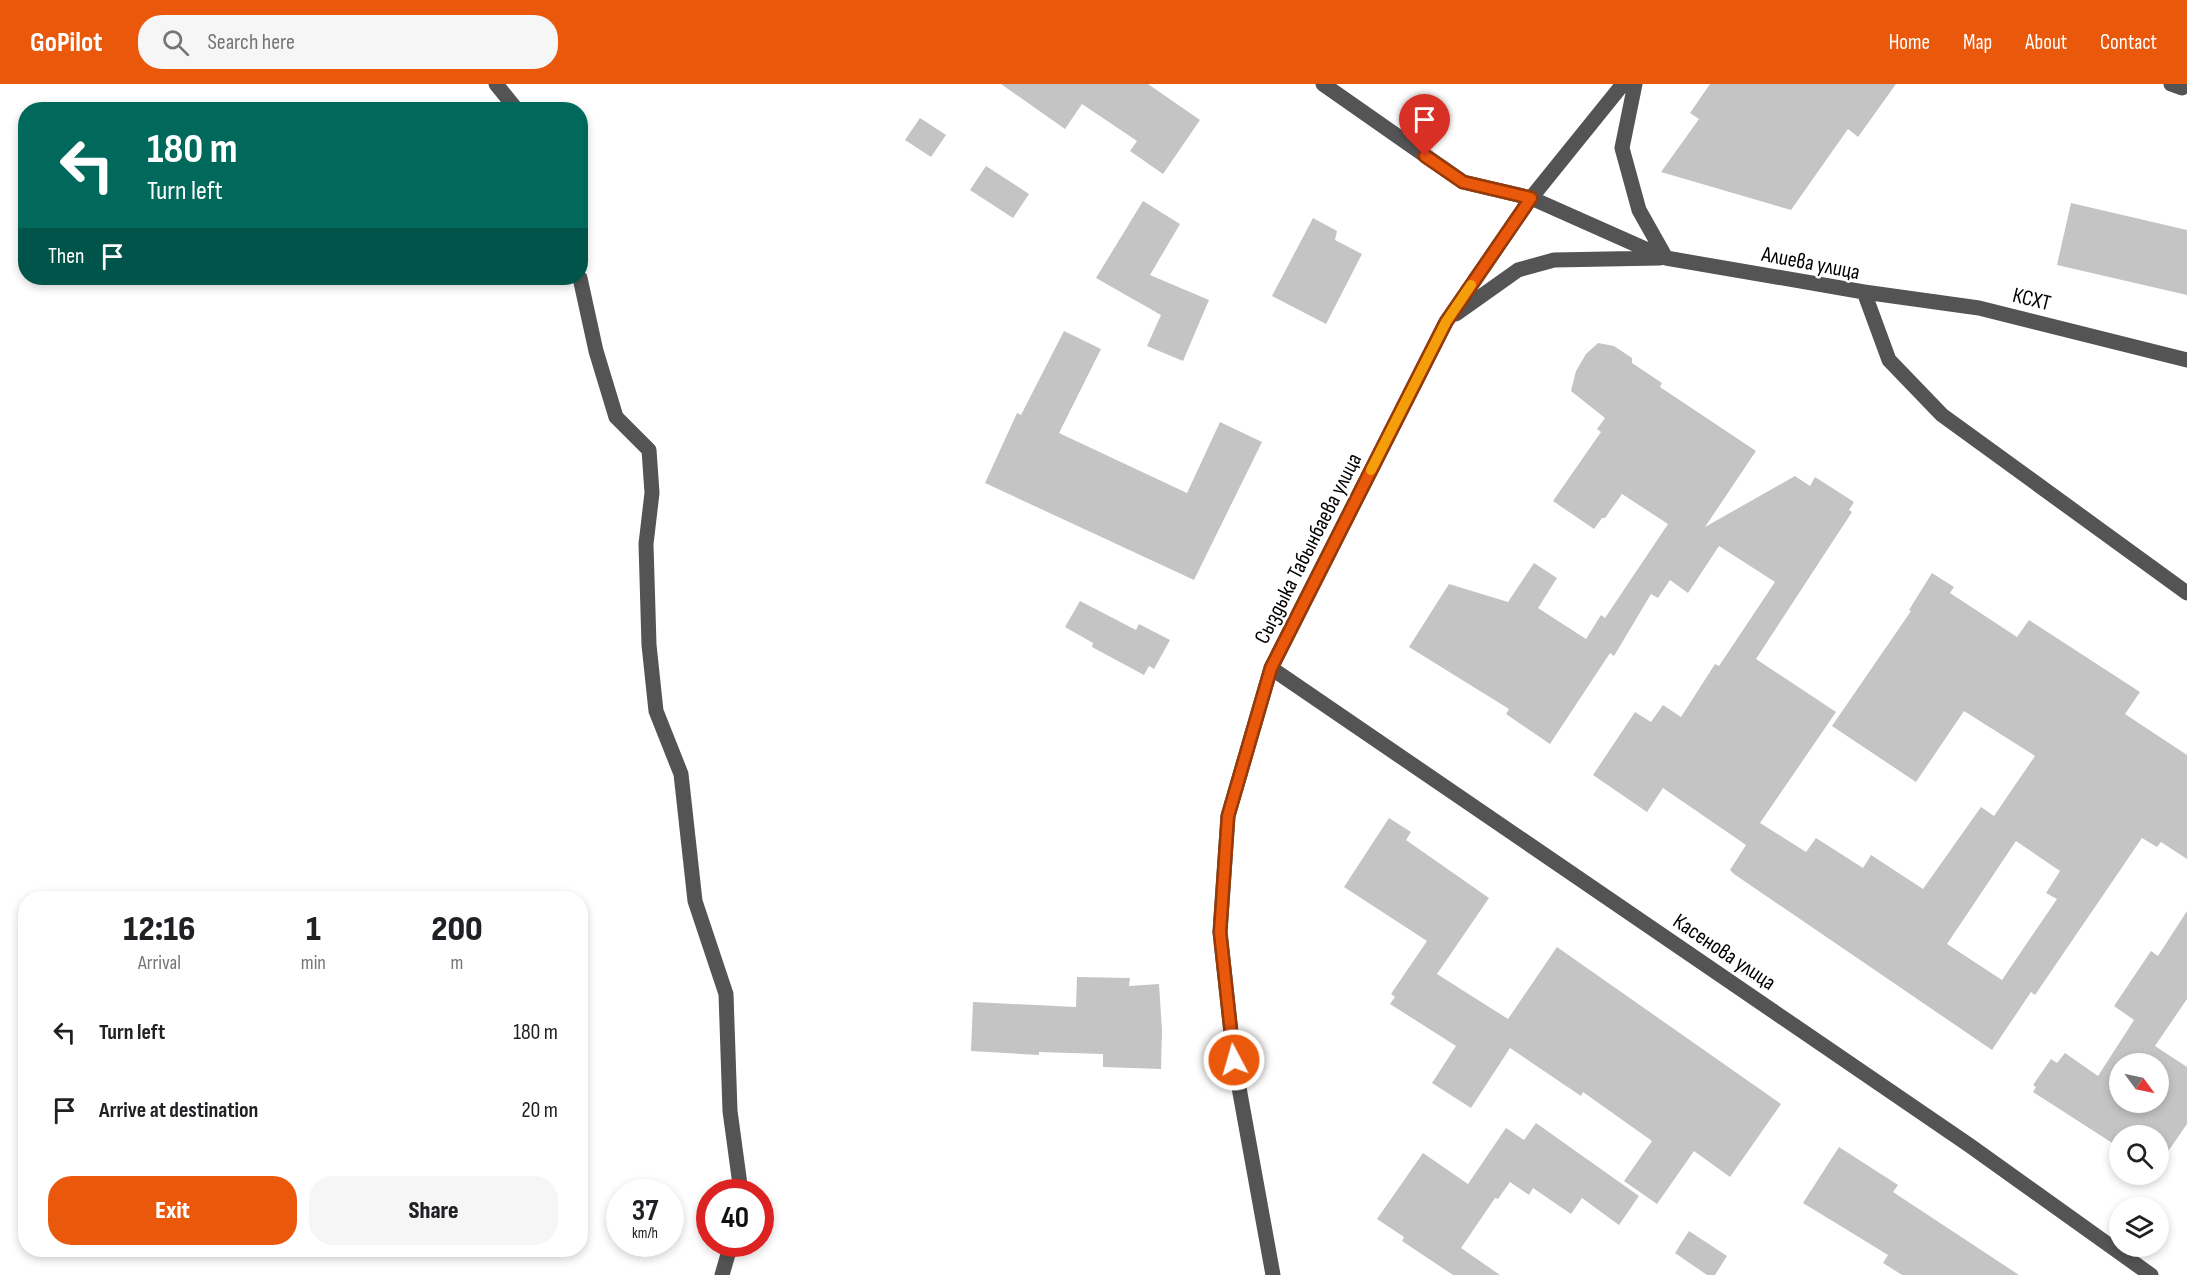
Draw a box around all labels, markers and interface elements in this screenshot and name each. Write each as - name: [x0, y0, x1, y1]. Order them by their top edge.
- search box: [138, 15, 558, 69]
- text: GoPilot: [30, 26, 102, 59]
- icon: search: [159, 26, 192, 59]
- text: Search here: [207, 29, 295, 56]
- text: Home: [1889, 30, 1930, 55]
- text: Map: [1963, 30, 1992, 55]
- text: About: [2025, 30, 2067, 55]
- text: Contact: [2100, 30, 2157, 55]
- pin: [1399, 94, 1450, 156]
- icon: arrive: [1408, 103, 1441, 136]
- text: 180 m: [147, 124, 238, 175]
- icon: left: [48, 126, 126, 204]
- text: Turn left: [147, 175, 223, 207]
- icon: arrive: [96, 240, 129, 273]
- street label: Алиева улица: [1758, 241, 1862, 286]
- text: Then: [48, 243, 84, 270]
- street label: КСХТ: [2010, 282, 2054, 317]
- street label: Сыздыка Табынбаева улица: [1249, 449, 1368, 648]
- text: 12:16: [123, 908, 196, 951]
- text: 1: [306, 908, 321, 951]
- text: 200: [431, 908, 483, 951]
- street label: Касенова улица: [1668, 908, 1781, 997]
- text: Arrival: [138, 951, 181, 975]
- text: min: [301, 951, 326, 975]
- text: m: [451, 951, 463, 975]
- icon: left: [48, 1016, 81, 1049]
- text: Turn left: [99, 1019, 165, 1046]
- text: 180 m: [513, 1019, 558, 1046]
- position arrow: [1202, 1028, 1266, 1092]
- north arrow: [2109, 1053, 2169, 1113]
- map controls: [2109, 1053, 2169, 1257]
- icon: arrive: [48, 1094, 81, 1127]
- text: Arrive at destination: [99, 1097, 258, 1124]
- text: 20 m: [522, 1097, 558, 1124]
- button: search: [2109, 1125, 2169, 1185]
- button: Exit: [48, 1176, 297, 1245]
- button: Share: [309, 1176, 558, 1245]
- speed limit sign: 40: [696, 1179, 774, 1257]
- text: 37: [632, 1193, 658, 1229]
- button: layers: [2109, 1197, 2169, 1257]
- text: km/h: [632, 1224, 658, 1243]

